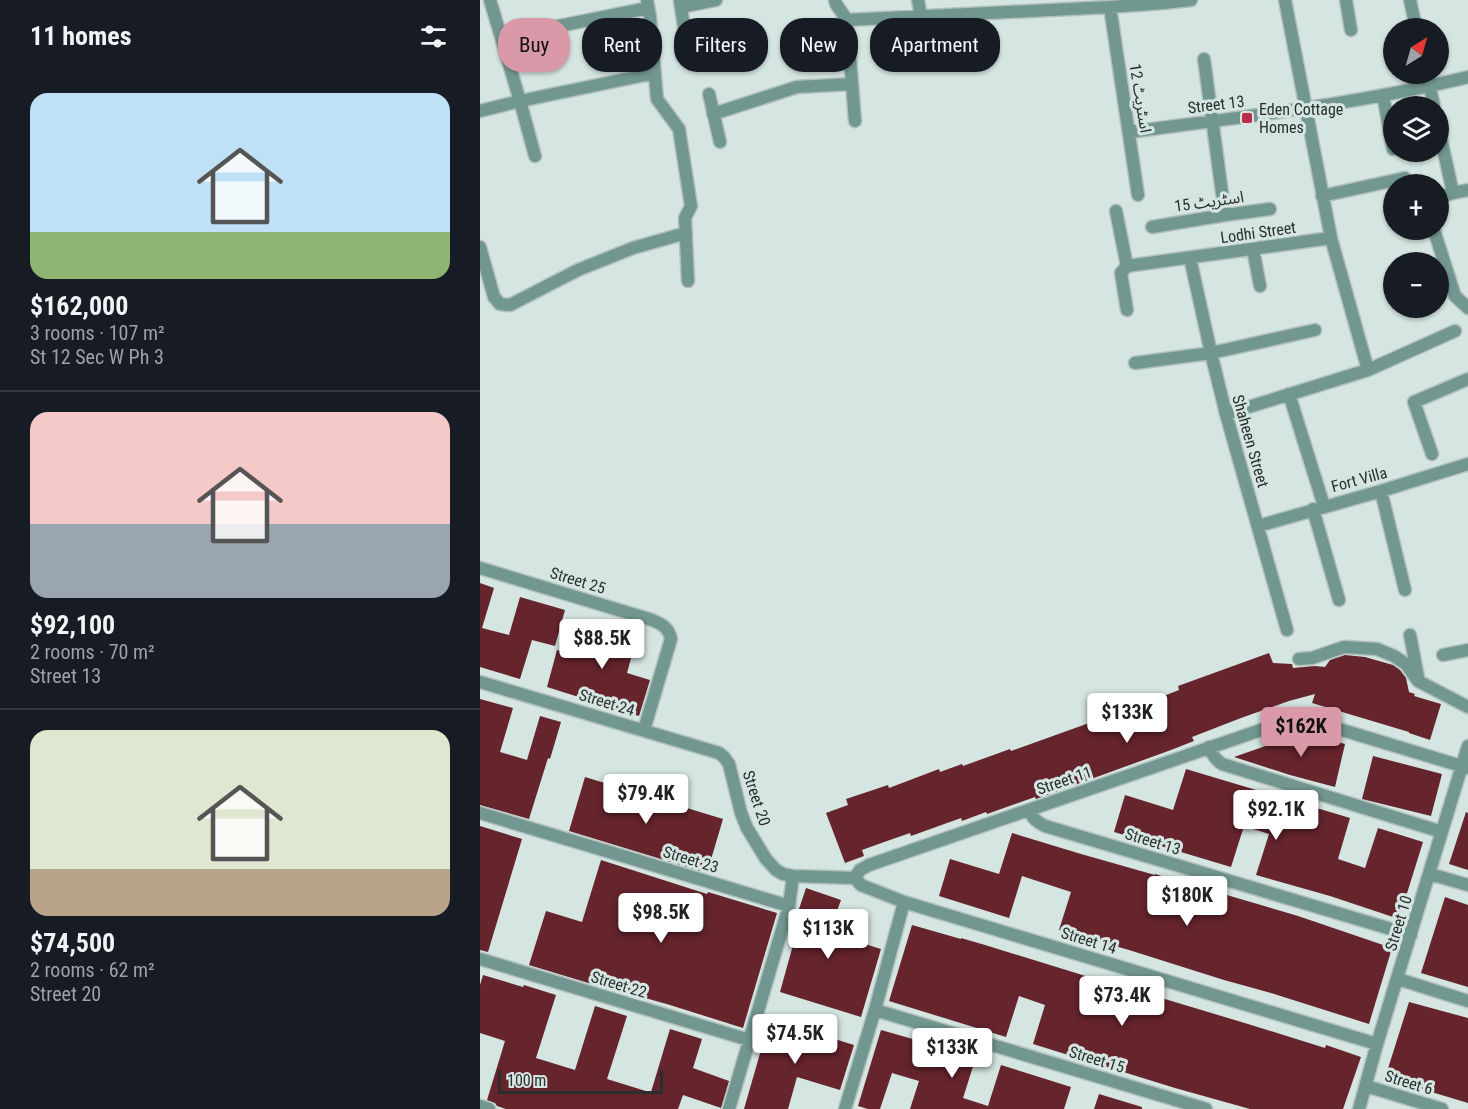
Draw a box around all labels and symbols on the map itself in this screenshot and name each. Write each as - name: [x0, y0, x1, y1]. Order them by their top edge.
- north arrow: [1383, 18, 1449, 84]
- street label: اسٹریٹ 12: [1126, 62, 1155, 134]
- street label: Street 13: [1187, 92, 1245, 117]
- place label: Eden Cottage Homes: [1259, 100, 1343, 137]
- marker: Eden Cottage Homes: [1240, 111, 1254, 125]
- street label: اسٹریٹ 15: [1173, 187, 1245, 216]
- street label: Lodhi Street: [1219, 218, 1297, 247]
- street label: Shaheen Street: [1228, 393, 1273, 490]
- street label: Fort Villa: [1329, 463, 1389, 496]
- street label: Street 25: [548, 563, 608, 598]
- pin: $88.5K: [553, 619, 651, 670]
- street label: Street 24: [577, 685, 637, 720]
- pin: $133K: [1085, 693, 1169, 744]
- pin: $162K: [1259, 707, 1343, 758]
- street label: Street 11: [1034, 762, 1094, 799]
- street label: Street 20: [739, 768, 774, 828]
- pin: $79.4K: [597, 774, 695, 825]
- pin: $92.1K: [1227, 790, 1325, 841]
- street label: Street 13: [1123, 824, 1183, 859]
- street label: Street 23: [661, 842, 721, 877]
- pin: $180K: [1145, 876, 1229, 927]
- pin: $98.5K: [612, 893, 710, 944]
- street label: Street 10: [1381, 893, 1416, 953]
- pin: $113K: [786, 909, 870, 960]
- street label: Street 14: [1059, 923, 1119, 958]
- street label: Street 22: [589, 967, 649, 1002]
- pin: $73.4K: [1073, 976, 1171, 1027]
- pin: $74.5K: [746, 1014, 844, 1065]
- pin: $133K: [910, 1028, 994, 1079]
- street label: Street 15: [1067, 1042, 1127, 1077]
- street label: Street 6: [1383, 1066, 1435, 1099]
- scale bar: [498, 1067, 663, 1094]

